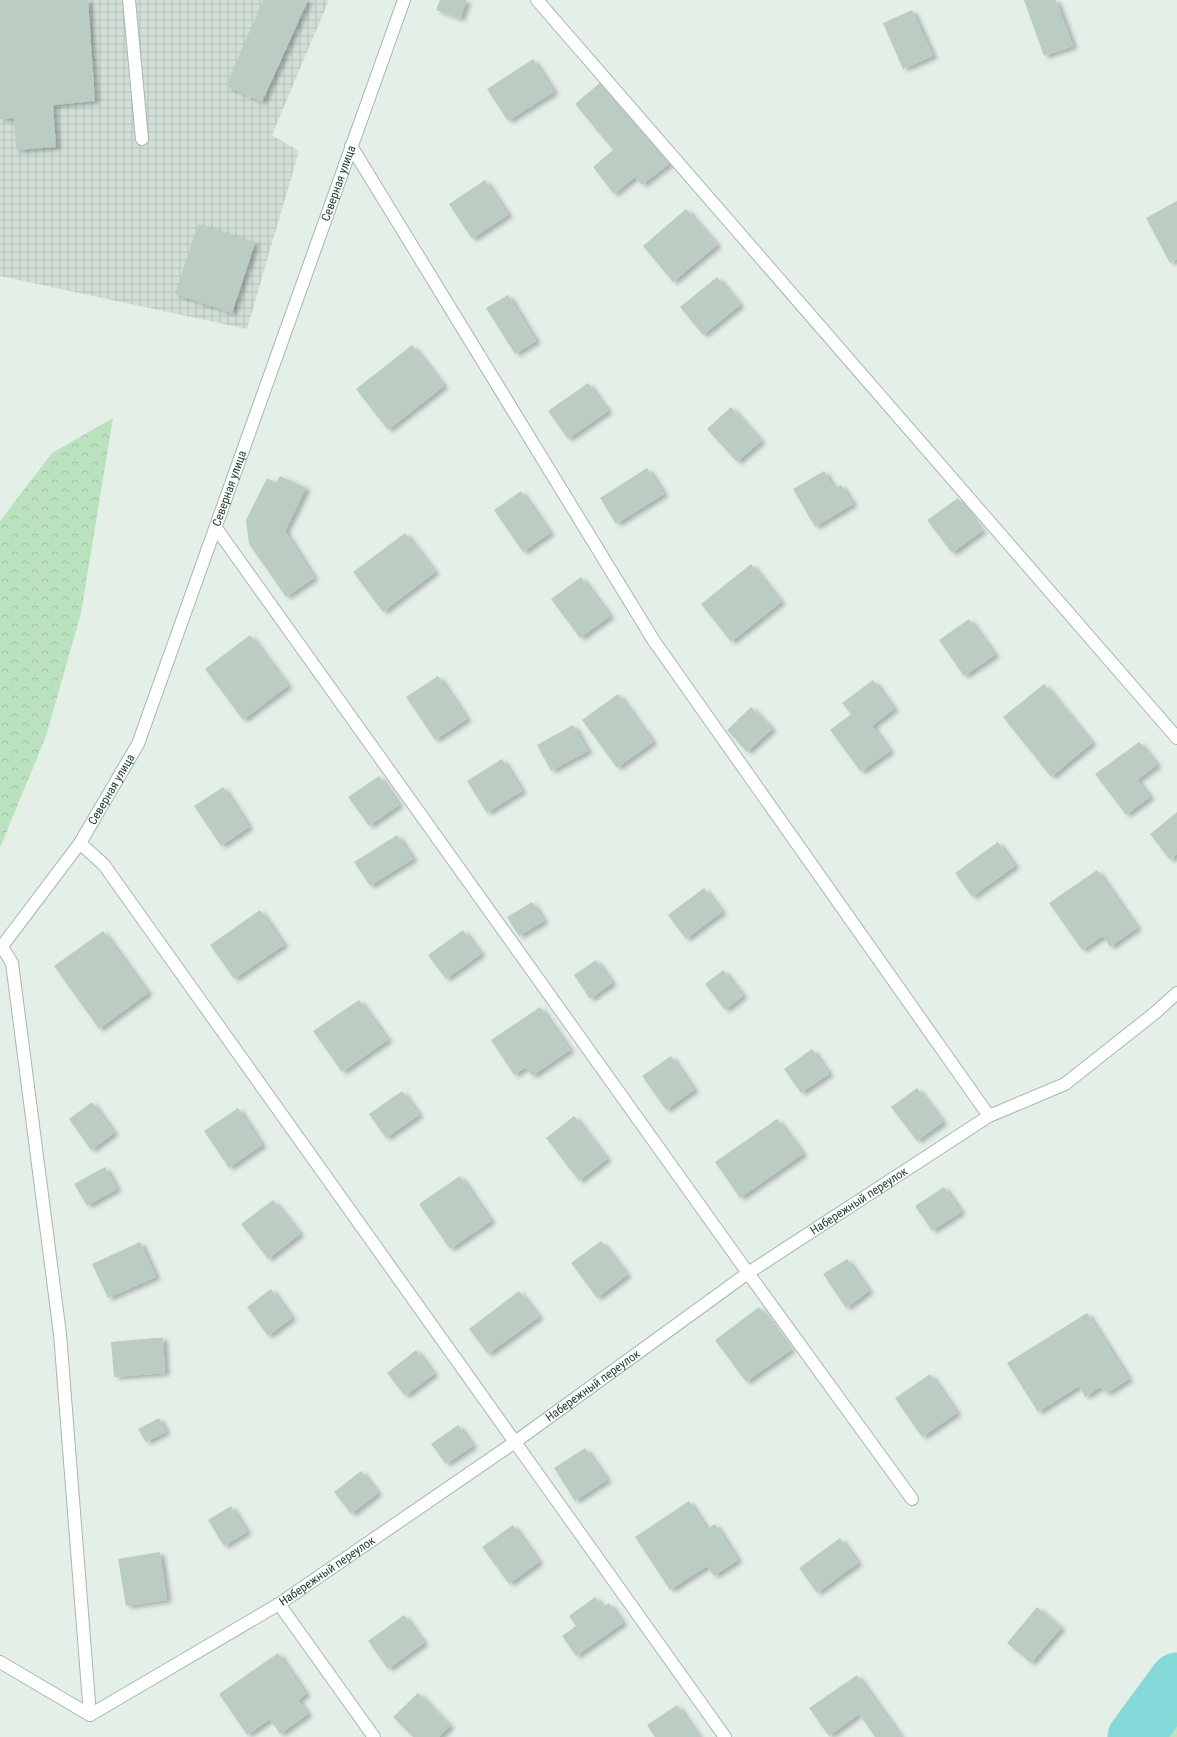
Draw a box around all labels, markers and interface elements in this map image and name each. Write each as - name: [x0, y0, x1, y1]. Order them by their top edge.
- street label: Северная улица: [318, 143, 359, 223]
- street label: Северная улица: [209, 448, 249, 528]
- street label: Северная улица: [85, 751, 138, 827]
- street label: Набережный переулок: [808, 1164, 910, 1238]
- street label: Набережный переулок: [543, 1347, 643, 1424]
- street label: Набережный переулок: [276, 1533, 378, 1609]

